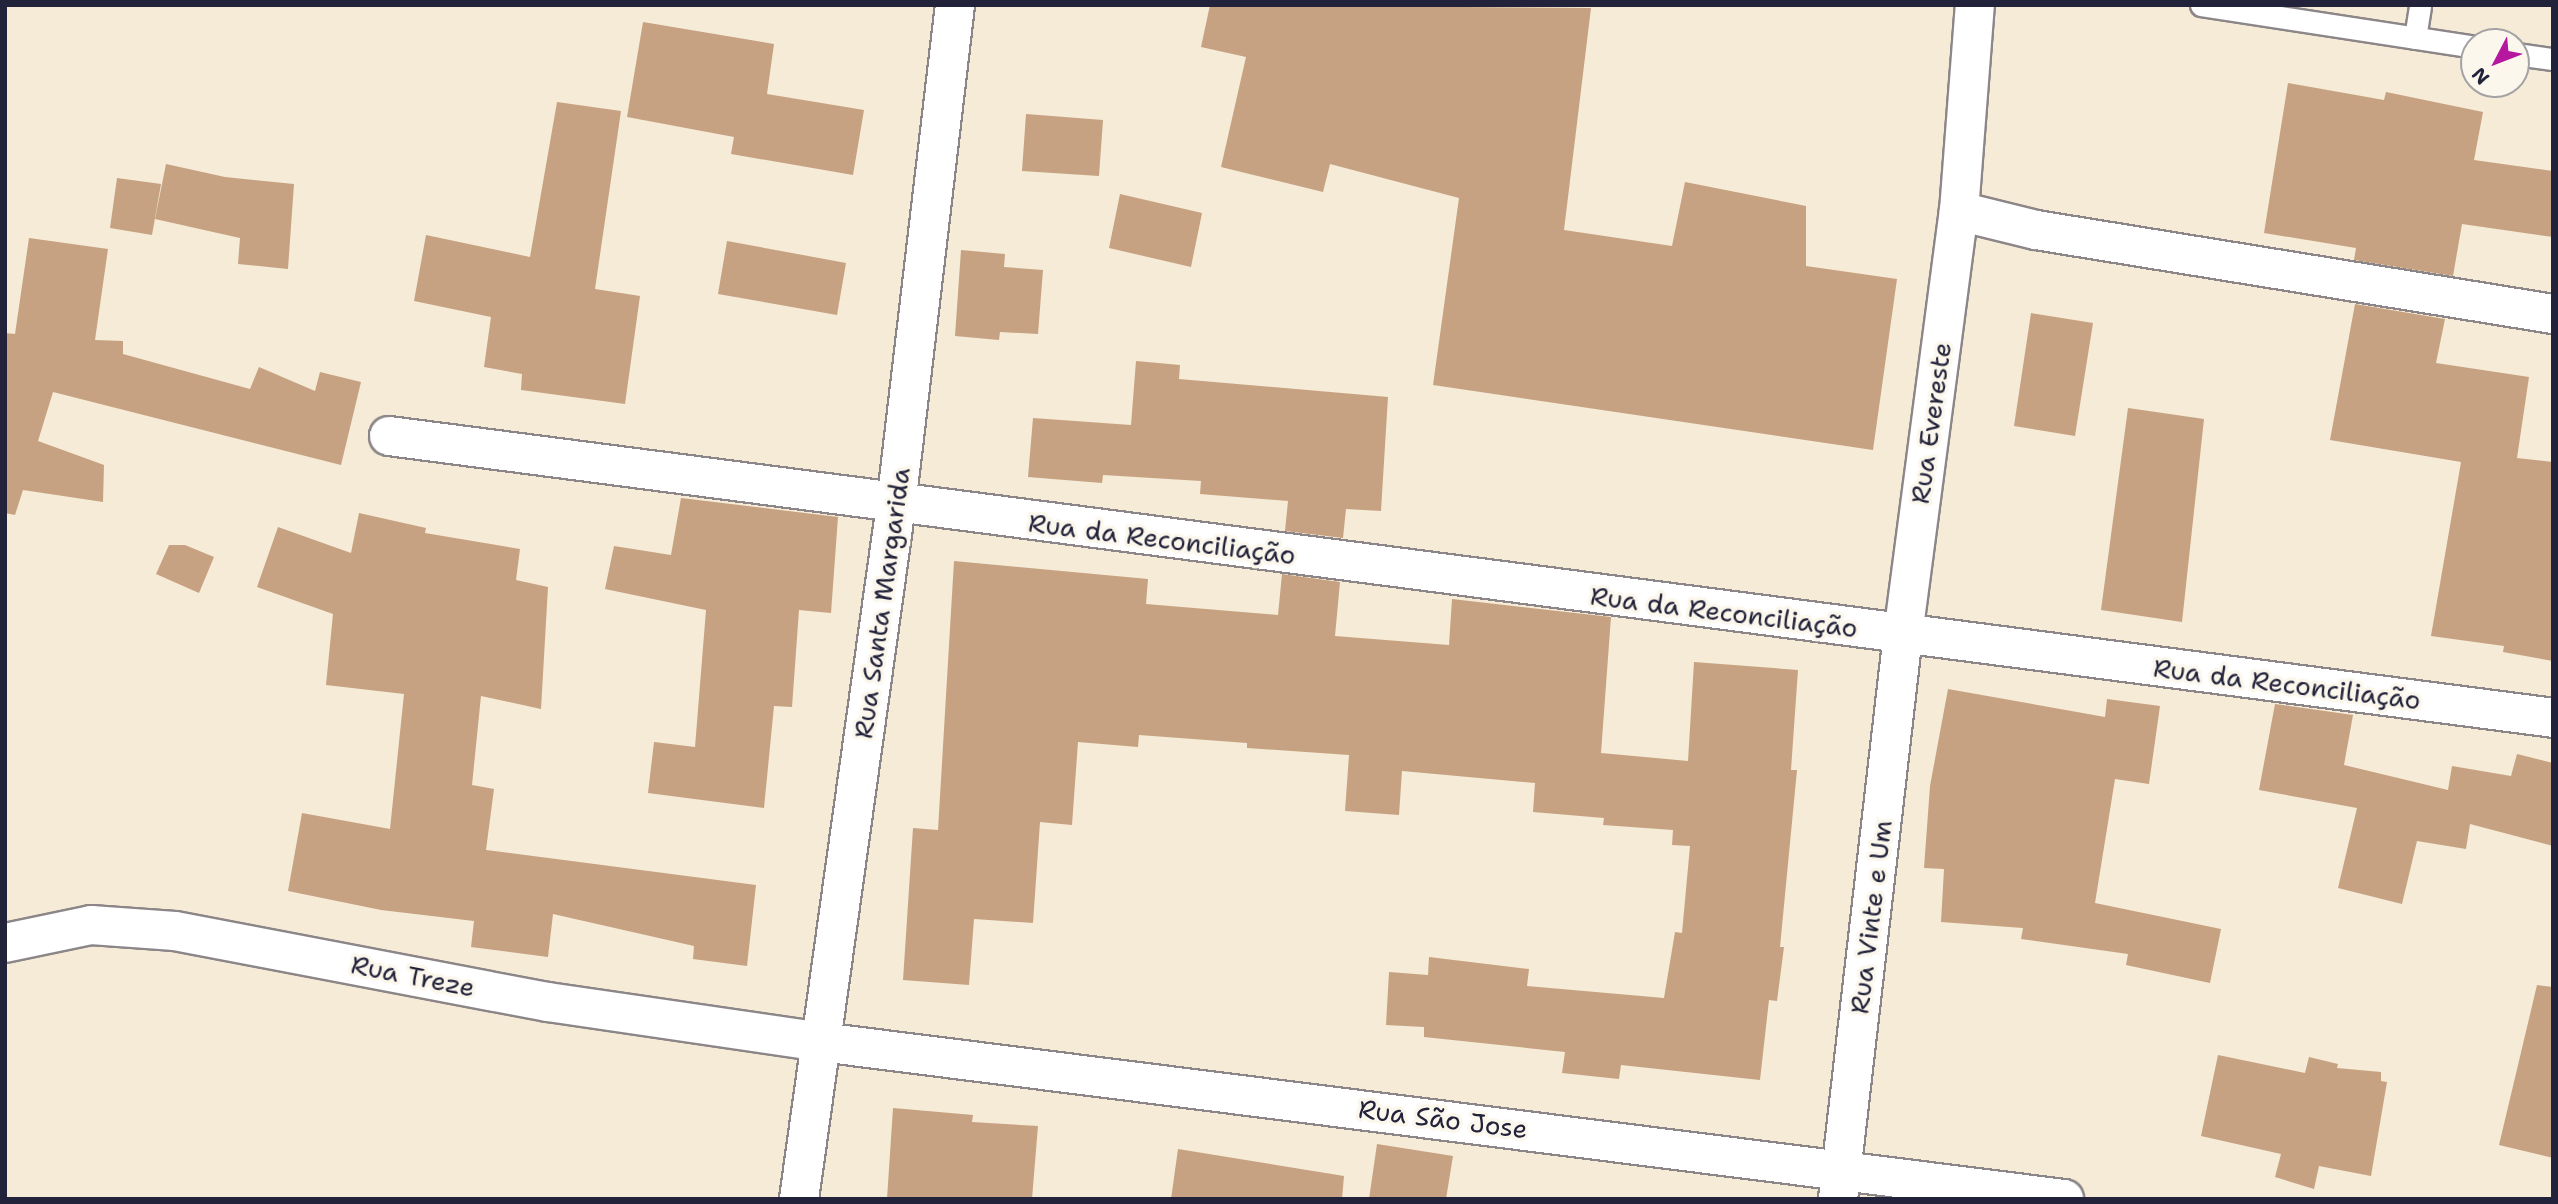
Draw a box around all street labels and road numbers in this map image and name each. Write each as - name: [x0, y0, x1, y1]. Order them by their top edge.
- street label: Rua Evereste: [1904, 340, 1958, 506]
- street label: Rua Santa Margarida: [848, 465, 916, 741]
- street label: Rua da Reconciliação: [1027, 507, 1297, 571]
- street label: Rua da Reconciliação: [1589, 580, 1859, 644]
- street label: Rua da Reconciliação: [2152, 652, 2422, 716]
- street label: Rua Vinte e Um: [1844, 818, 1898, 1016]
- street label: Rua Treze: [348, 949, 478, 1003]
- street label: Rua São Jose: [1357, 1093, 1529, 1145]

